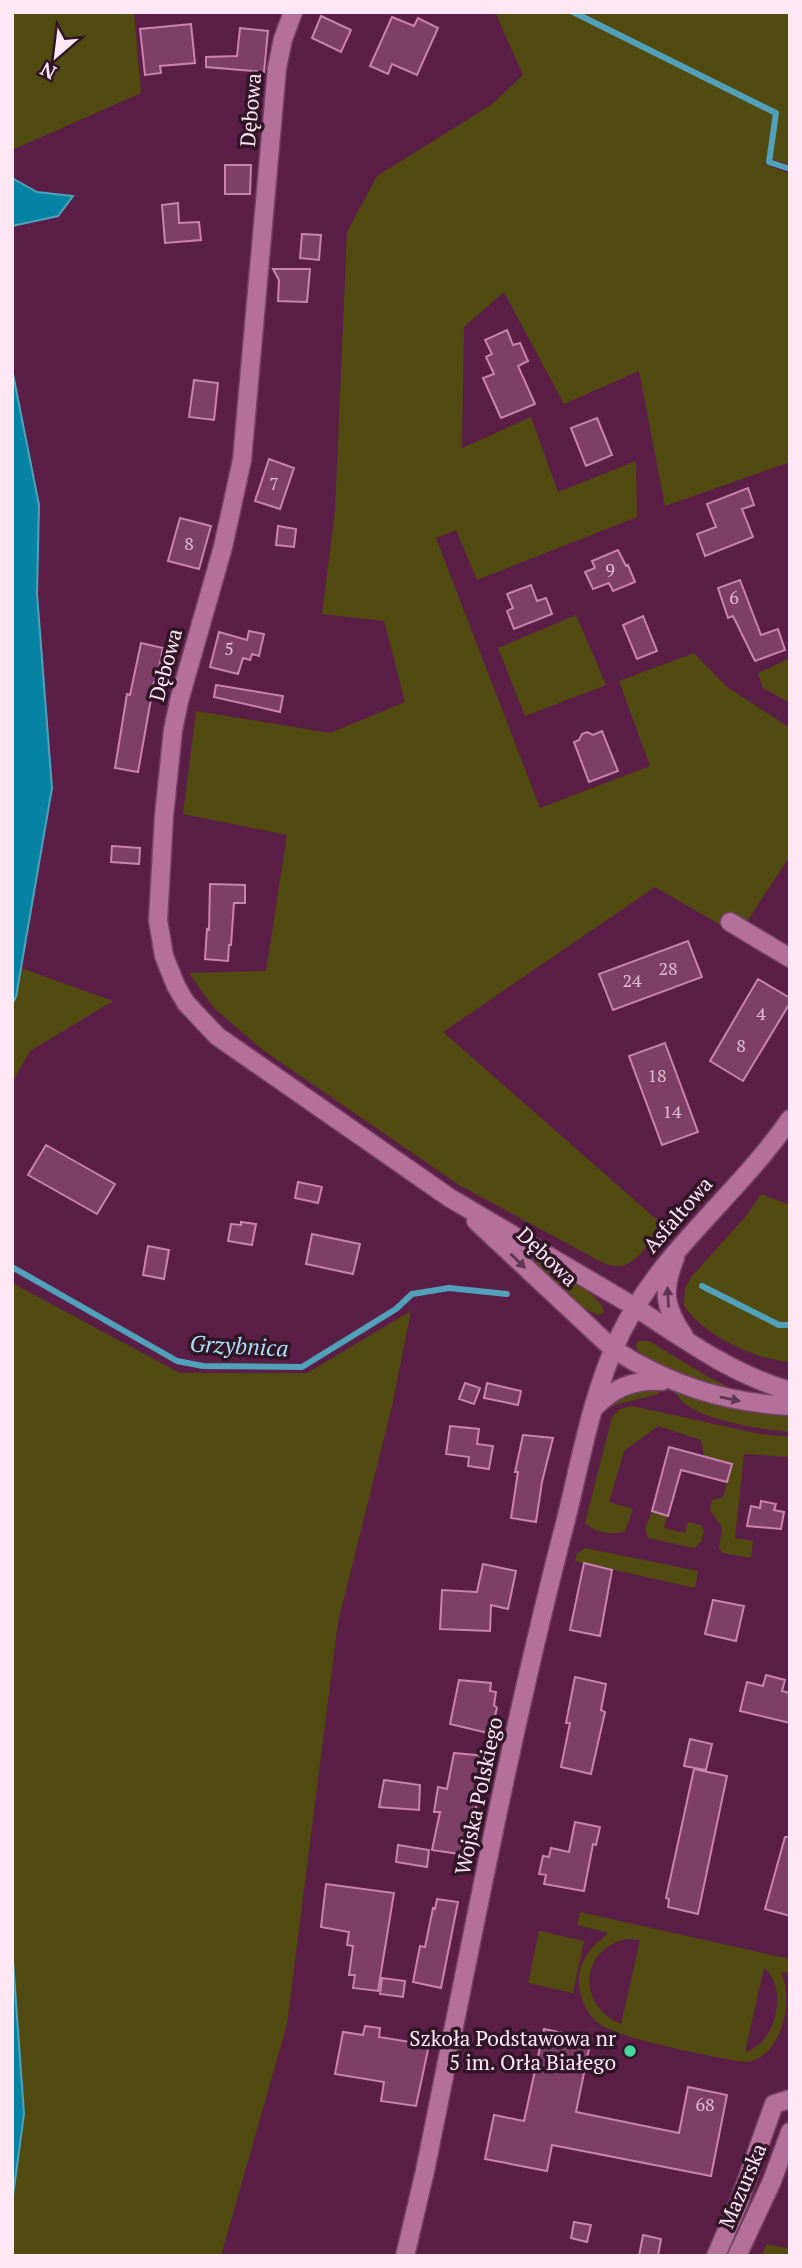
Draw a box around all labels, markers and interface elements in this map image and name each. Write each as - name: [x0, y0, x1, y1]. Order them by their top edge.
- north arrow: [21, 21, 91, 91]
- text: N: [35, 57, 60, 86]
- street label: Dębowa: [233, 71, 267, 148]
- house number: 7: [269, 471, 279, 495]
- house number: 8: [184, 531, 194, 555]
- house number: 9: [605, 557, 615, 581]
- house number: 6: [729, 585, 739, 609]
- street label: Dębowa: [142, 625, 188, 704]
- house number: 5: [224, 636, 234, 660]
- house number: 28: [658, 956, 678, 980]
- house number: 24: [622, 968, 642, 992]
- house number: 4: [756, 1001, 766, 1025]
- house number: 8: [736, 1033, 746, 1057]
- house number: 18: [647, 1063, 667, 1087]
- house number: 14: [662, 1099, 682, 1123]
- street label: Asfaltowa: [636, 1170, 718, 1258]
- street label: Dębowa: [511, 1220, 584, 1292]
- one-way arrow: [509, 1253, 526, 1269]
- one-way arrow: [662, 1286, 673, 1308]
- water label: Grzybnica: [189, 1327, 289, 1364]
- one-way arrow: [719, 1393, 741, 1404]
- street label: Wojska Polskiego: [448, 1714, 508, 1877]
- place label: Szkoła Podstawowa nr 5 im. Orła Białego: [409, 2024, 616, 2076]
- marker: Szkoła Podstawowa nr 5 im. Orła Białego: [622, 2043, 638, 2059]
- house number: 68: [695, 2092, 715, 2116]
- street label: Mazurska: [712, 2138, 773, 2232]

